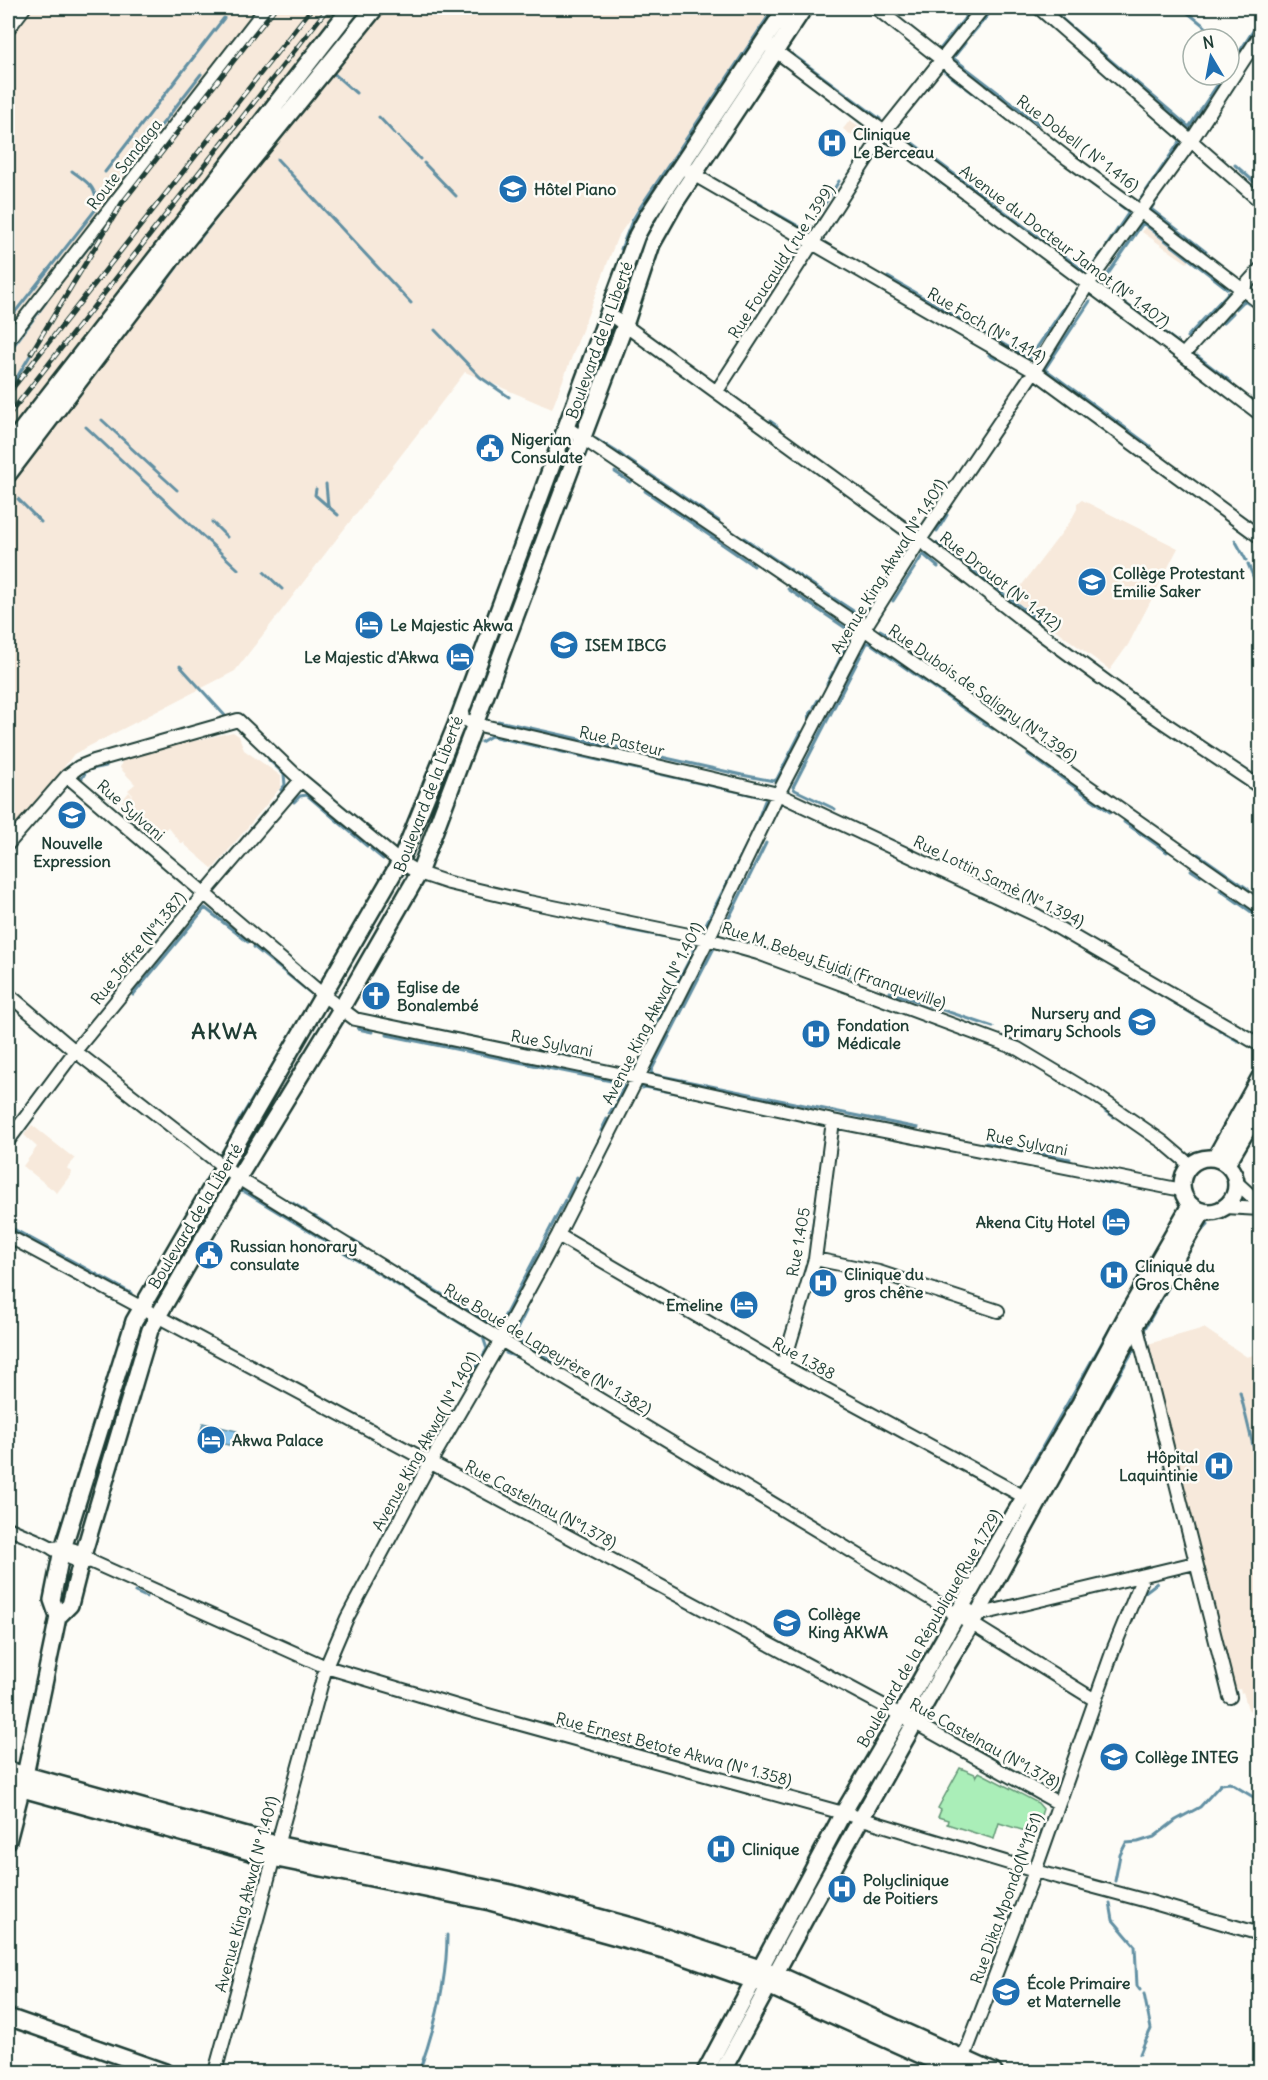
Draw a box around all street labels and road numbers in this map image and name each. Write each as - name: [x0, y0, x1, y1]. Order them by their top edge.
- street label: Rue Dobell ( N° 1.416): [1013, 90, 1143, 196]
- street label: Route Sandaga: [82, 115, 166, 213]
- street label: Avenue du Docteur Jamot (N° 1.407): [956, 160, 1174, 332]
- street label: Rue Foucauld ( rue 1.399): [724, 180, 839, 342]
- street label: Boulevard de la Liberté: [561, 259, 637, 421]
- street label: Rue Foch (N° 1.414): [924, 283, 1050, 367]
- street label: Avenue King Akwa( N° 1.401): [826, 475, 950, 657]
- street label: Rue Drouot (N° 1.412): [936, 527, 1066, 635]
- street label: Rue Dubois de Saligny (N°1.396): [885, 620, 1081, 766]
- street label: Boulevard de la Liberté: [389, 713, 467, 875]
- street label: Rue Pasteur: [577, 721, 667, 761]
- street label: Rue Sylvani: [93, 775, 169, 845]
- street label: Rue Lottin Samè (N° 1.394): [910, 831, 1088, 931]
- street label: Rue Joffre (N°1.387): [86, 887, 190, 1009]
- street label: Rue M. Bebey Eyidi (Franqueville): [719, 917, 949, 1013]
- street label: Avenue King Akwa( N° 1.401): [597, 918, 707, 1108]
- street label: Rue Sylvani: [509, 1025, 595, 1061]
- street label: Rue Sylvani: [984, 1124, 1070, 1160]
- street label: Boulevard de la Liberté: [144, 1140, 246, 1292]
- street label: Rue 1.405: [782, 1206, 814, 1278]
- street label: Rue Boué de Lapeyrère (N° 1.382): [440, 1279, 656, 1419]
- street label: Rue 1.388: [769, 1333, 839, 1383]
- street label: Avenue King Akwa( N° 1.401): [367, 1348, 483, 1534]
- street label: Rue Castelnau (N°1.378): [462, 1455, 620, 1553]
- street label: Boulevard de la République(Rue 1.729): [852, 1505, 1006, 1751]
- street label: Rue Castelnau (N°1.378): [906, 1693, 1064, 1793]
- street label: Rue Ernest Betote Akwa (N° 1.358): [554, 1708, 794, 1790]
- street label: Avenue King Akwa( N° 1.401): [210, 1794, 282, 1994]
- street label: Rue Dika Mpondo(N°1151): [966, 1809, 1046, 1986]

